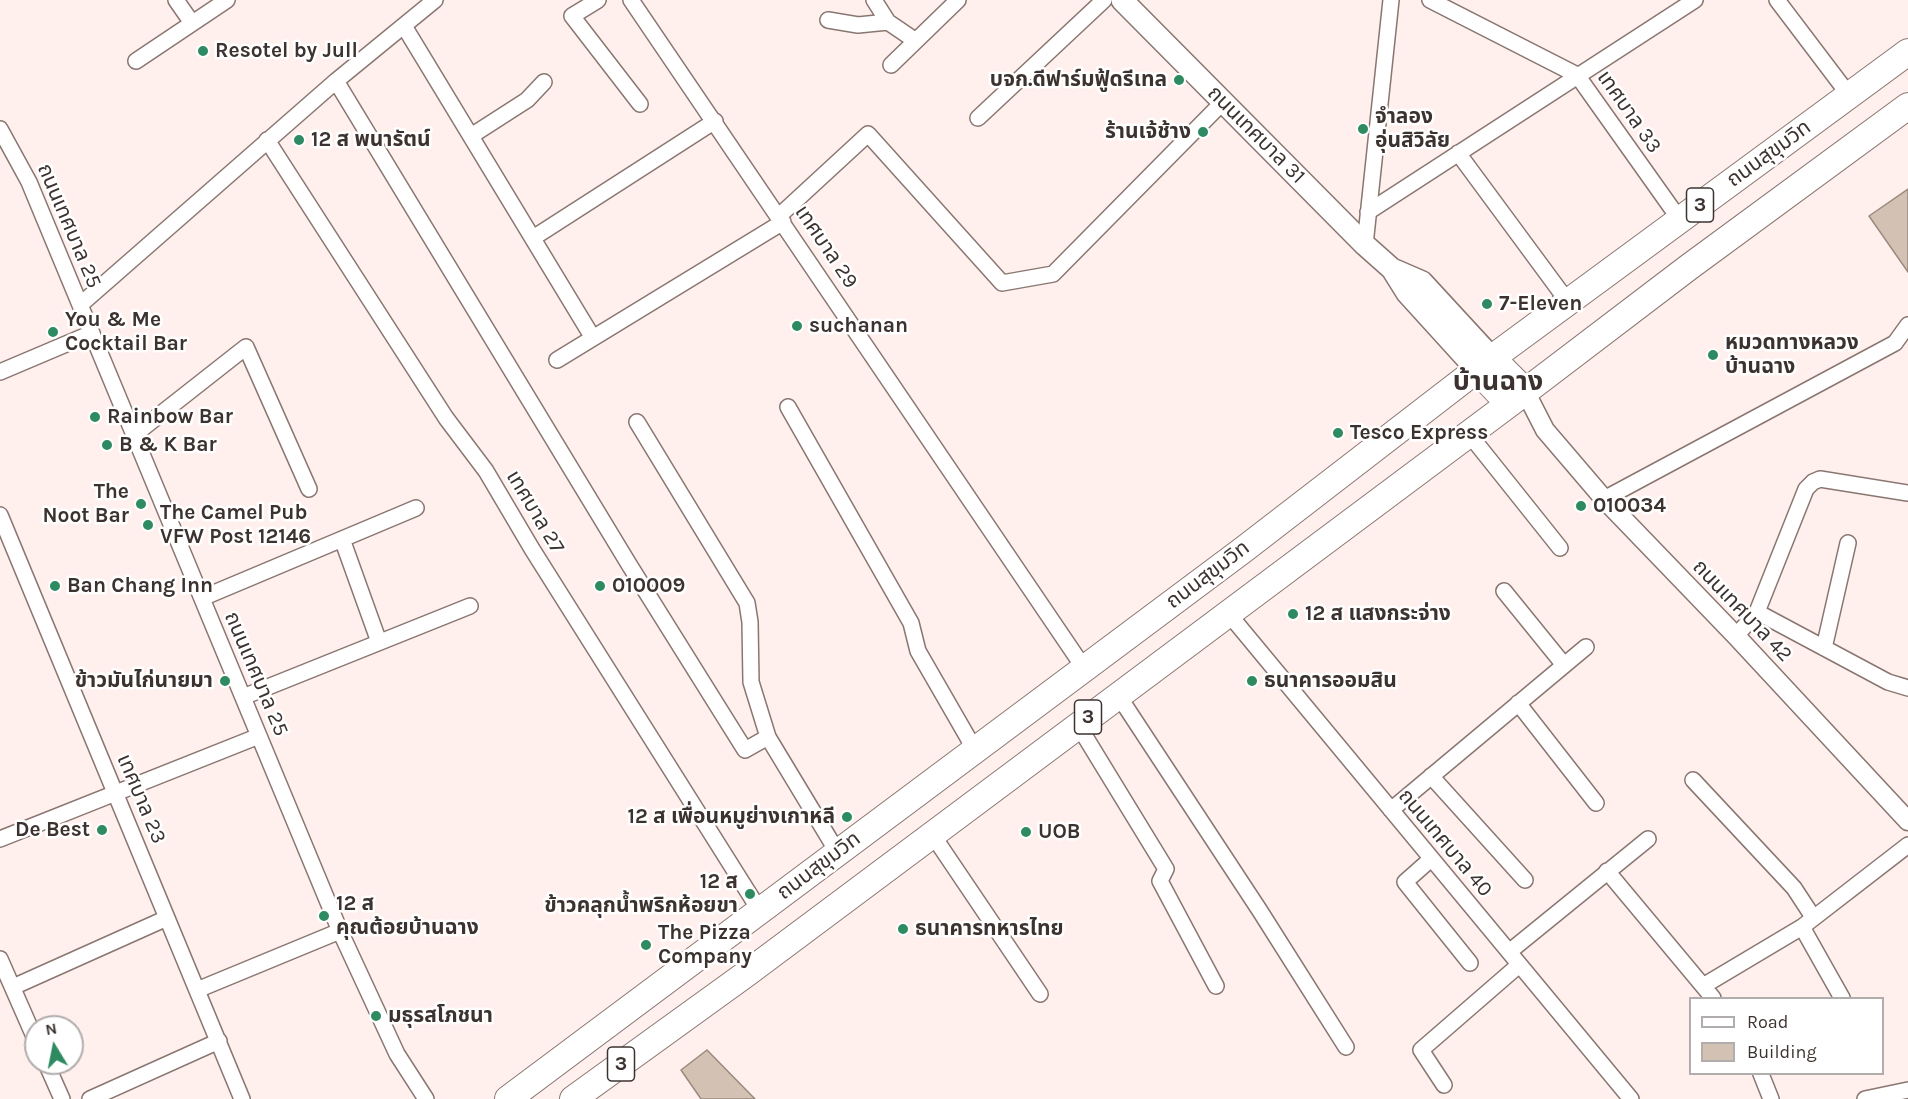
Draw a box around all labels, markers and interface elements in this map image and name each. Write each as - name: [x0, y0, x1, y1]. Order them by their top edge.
- place label: Resotel by Jull: [215, 38, 358, 64]
- marker: Resotel by Jull: [196, 44, 210, 58]
- street label: เทศบาล 33: [1591, 66, 1667, 158]
- place label: บจก.ดีฟาร์มฟู้ดรีเทล: [990, 67, 1167, 93]
- marker: บจก.ดีฟาร์มฟู้ดรีเทล: [1172, 73, 1186, 87]
- street label: ถนนเทศบาล 31: [1202, 81, 1310, 189]
- place label: จำลอง อุ่นสิวิลัย: [1375, 104, 1450, 154]
- street label: ถนนสุขุมวิท: [1722, 115, 1816, 193]
- place label: ร้านเจ้ช้าง: [1105, 119, 1191, 145]
- marker: จำลอง อุ่นสิวิลัย: [1356, 122, 1370, 136]
- marker: ร้านเจ้ช้าง: [1196, 125, 1210, 139]
- place label: 12 ส พนารัตน์: [311, 127, 431, 153]
- marker: 12 ส พนารัตน์: [292, 133, 306, 147]
- street label: ถนนเทศบาล 25: [31, 160, 107, 292]
- road number: 3: [1686, 188, 1714, 222]
- street label: เทศบาล 29: [789, 201, 863, 293]
- place label: 7-Eleven: [1499, 291, 1582, 317]
- marker: 7-Eleven: [1480, 297, 1494, 311]
- place label: You & Me Cocktail Bar: [65, 307, 187, 357]
- place label: suchanan: [809, 313, 908, 339]
- marker: suchanan: [790, 319, 804, 333]
- marker: You & Me Cocktail Bar: [46, 325, 60, 339]
- place label: หมวดทางหลวง บ้านฉาง: [1725, 330, 1859, 380]
- marker: หมวดทางหลวง บ้านฉาง: [1706, 348, 1720, 362]
- district label: บ้านฉาง: [1453, 366, 1543, 398]
- place label: Rainbow Bar: [107, 404, 233, 430]
- marker: Rainbow Bar: [88, 410, 102, 424]
- place label: Tesco Express: [1350, 420, 1488, 446]
- marker: Tesco Express: [1331, 426, 1345, 440]
- place label: B & K Bar: [119, 432, 217, 458]
- marker: B & K Bar: [100, 438, 114, 452]
- street label: เทศบาล 27: [500, 466, 570, 558]
- place label: The Noot Bar: [42, 479, 129, 529]
- place label: 010034: [1593, 493, 1666, 519]
- marker: The Noot Bar: [134, 497, 148, 511]
- marker: 010034: [1574, 499, 1588, 513]
- place label: The Camel Pub VFW Post 12146: [160, 500, 311, 550]
- marker: The Camel Pub VFW Post 12146: [141, 518, 155, 532]
- street label: ถนนสุขุมวิท: [1161, 535, 1255, 615]
- street label: ถนนเทศบาล 42: [1687, 555, 1797, 667]
- place label: Ban Chang Inn: [67, 573, 213, 599]
- place label: 010009: [612, 573, 685, 599]
- marker: Ban Chang Inn: [48, 579, 62, 593]
- marker: 010009: [593, 579, 607, 593]
- place label: 12 ส แสงกระจ่าง: [1305, 601, 1451, 627]
- marker: 12 ส แสงกระจ่าง: [1286, 607, 1300, 621]
- street label: ถนนเทศบาล 25: [218, 608, 294, 740]
- place label: ข้าวมันไก่นายมา: [75, 668, 213, 694]
- place label: ธนาคารออมสิน: [1264, 668, 1397, 694]
- marker: ข้าวมันไก่นายมา: [218, 674, 232, 688]
- marker: ธนาคารออมสิน: [1245, 674, 1259, 688]
- road number: 3: [1074, 700, 1102, 734]
- street label: เทศบาล 23: [111, 750, 171, 848]
- street label: ถนนเทศบาล 40: [1393, 784, 1497, 902]
- place label: 12 ส เพื่อนหมูย่างเกาหลี: [628, 804, 835, 830]
- marker: 12 ส เพื่อนหมูย่างเกาหลี: [840, 810, 854, 824]
- place label: De Best: [15, 817, 90, 843]
- place label: UOB: [1038, 819, 1080, 845]
- marker: De Best: [95, 823, 109, 837]
- marker: UOB: [1019, 825, 1033, 839]
- street label: ถนนสุขุมวิท: [772, 826, 866, 906]
- place label: 12 ส ข้าวคลุกน้ำพริกห้อยขา: [544, 869, 738, 919]
- marker: 12 ส ข้าวคลุกน้ำพริกห้อยขา: [743, 887, 757, 901]
- place label: 12 ส คุณต้อยบ้านฉาง: [336, 891, 479, 941]
- marker: 12 ส คุณต้อยบ้านฉาง: [317, 909, 331, 923]
- place label: ธนาคารทหารไทย: [915, 916, 1063, 942]
- place label: The Pizza Company: [658, 920, 752, 970]
- marker: ธนาคารทหารไทย: [896, 922, 910, 936]
- marker: The Pizza Company: [639, 938, 653, 952]
- legend: [1689, 997, 1884, 1075]
- place label: มธุรสโภชนา: [388, 1003, 493, 1029]
- marker: มธุรสโภชนา: [369, 1009, 383, 1023]
- text: Road: [1747, 1011, 1788, 1033]
- north arrow: [24, 1015, 84, 1075]
- text: N: [44, 1018, 58, 1039]
- text: Building: [1747, 1041, 1817, 1063]
- road number: 3: [608, 1047, 634, 1081]

